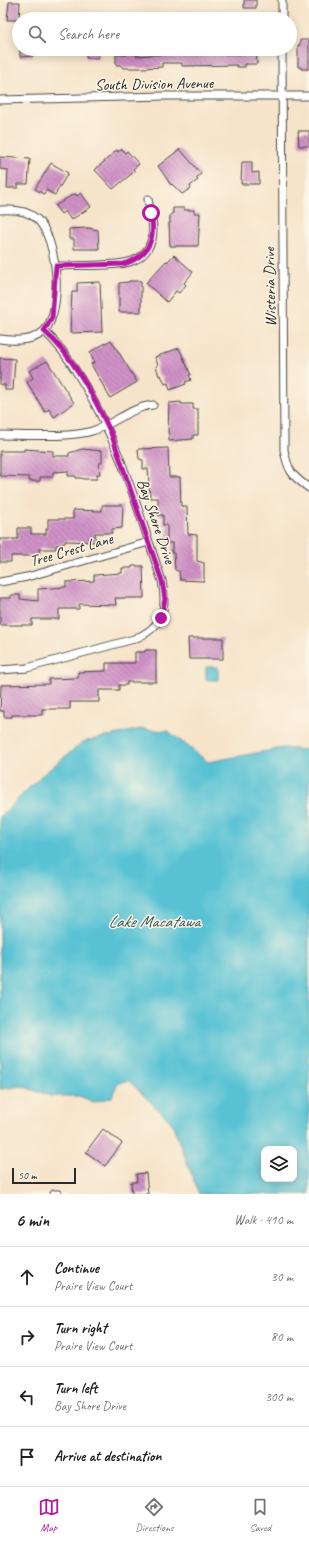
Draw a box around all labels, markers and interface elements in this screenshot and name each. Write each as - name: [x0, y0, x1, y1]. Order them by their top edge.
- search box: [12, 12, 297, 56]
- icon: search: [26, 23, 48, 45]
- text: Search here: [58, 25, 119, 44]
- street label: South Division Avenue: [95, 73, 215, 95]
- route start: [142, 204, 160, 222]
- street label: Wisteria Drive: [259, 245, 281, 327]
- street label: Bay Shore Drive: [132, 476, 180, 568]
- street label: Tree Crest Lane: [27, 528, 117, 571]
- route end: [152, 609, 170, 627]
- water label: Lake Macatawa: [108, 911, 202, 932]
- map controls: [261, 1146, 297, 1182]
- button: layers: [261, 1146, 297, 1182]
- scale bar: [12, 1166, 76, 1185]
- text: 50 m: [18, 1168, 37, 1182]
- text: 6 min: [16, 1210, 49, 1231]
- text: Walk · 410 m: [234, 1212, 293, 1228]
- text: Continue: [54, 1259, 99, 1278]
- icon: ahead: [16, 1266, 38, 1288]
- text: 30 m: [271, 1269, 293, 1285]
- text: Praire View Court: [54, 1278, 132, 1294]
- text: Turn right: [54, 1319, 107, 1338]
- icon: right: [16, 1326, 38, 1348]
- text: 80 m: [271, 1329, 293, 1345]
- text: Praire View Court: [54, 1338, 132, 1354]
- text: Turn left: [54, 1379, 97, 1398]
- icon: left: [16, 1386, 38, 1408]
- text: 300 m: [265, 1389, 293, 1405]
- text: Bay Shore Drive: [54, 1398, 126, 1414]
- icon: arrive: [16, 1446, 38, 1468]
- text: Arrive at destination: [54, 1447, 161, 1466]
- tab: Map: [38, 1496, 60, 1534]
- tab: Directions: [135, 1496, 174, 1534]
- tab: Saved: [249, 1496, 271, 1534]

